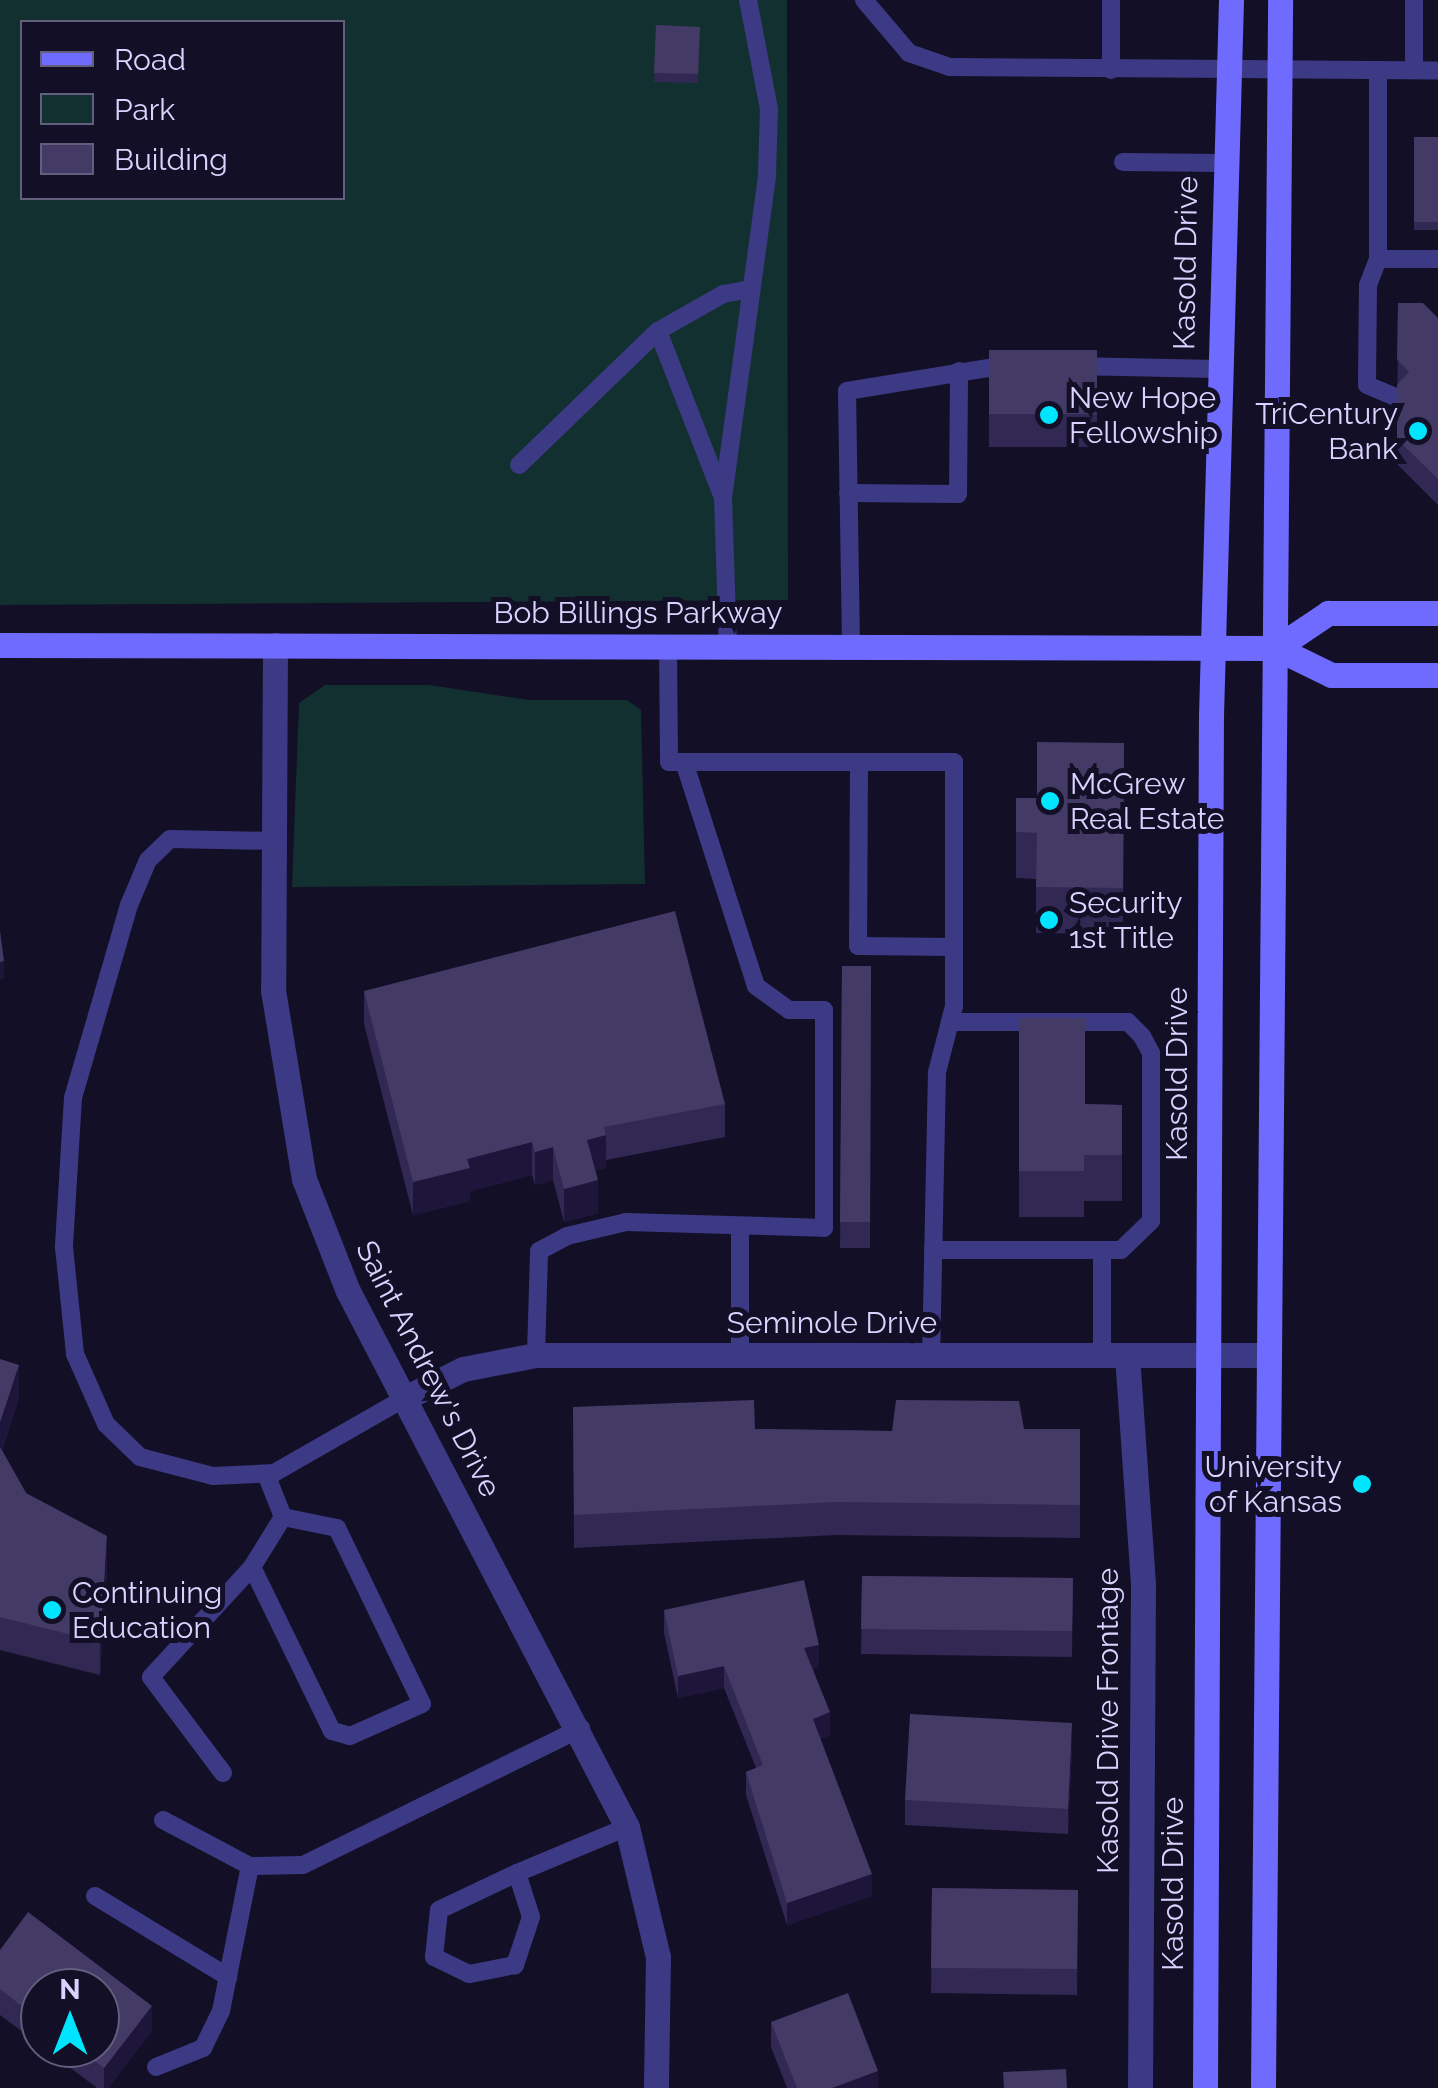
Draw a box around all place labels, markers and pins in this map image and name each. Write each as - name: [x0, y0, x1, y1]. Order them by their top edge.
- place label: New Hope Fellowship: [1069, 380, 1218, 450]
- place label: TriCentury Bank: [1255, 396, 1398, 466]
- marker: New Hope Fellowship: [1038, 404, 1060, 426]
- marker: TriCentury Bank: [1407, 420, 1429, 442]
- place label: McGrew Real Estate: [1070, 766, 1225, 836]
- marker: McGrew Real Estate: [1039, 790, 1061, 812]
- place label: Security 1st Title: [1069, 885, 1182, 956]
- marker: Security 1st Title: [1038, 909, 1060, 931]
- place label: University of Kansas: [1205, 1449, 1342, 1520]
- marker: University of Kansas: [1351, 1473, 1373, 1495]
- place label: Continuing Education: [72, 1575, 222, 1646]
- marker: Continuing Education: [41, 1599, 63, 1621]

